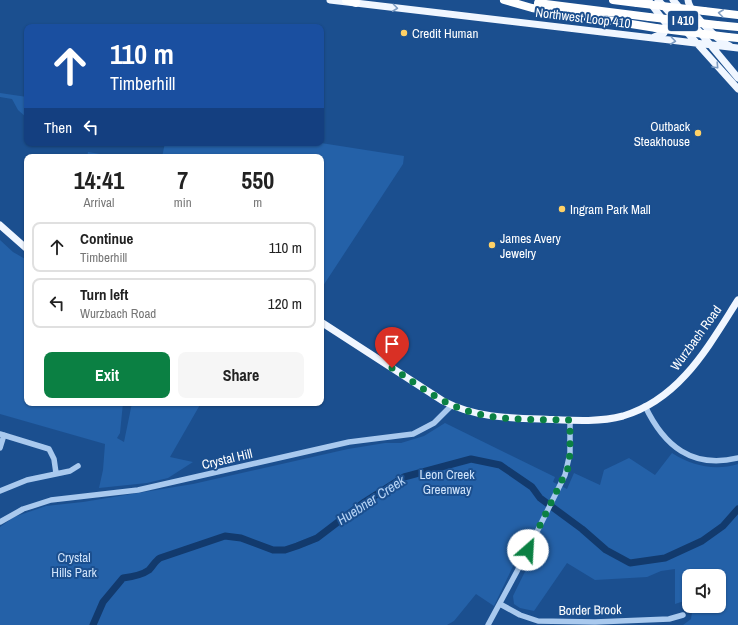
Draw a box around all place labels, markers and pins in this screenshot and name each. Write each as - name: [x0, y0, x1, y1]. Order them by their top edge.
- place label: Credit Human: [412, 25, 478, 42]
- marker: Credit Human: [399, 28, 409, 38]
- place label: Outback Steakhouse: [634, 118, 691, 150]
- marker: Outback Steakhouse: [693, 128, 703, 138]
- place label: Ingram Park Mall: [570, 201, 651, 218]
- marker: Ingram Park Mall: [557, 204, 567, 214]
- place label: James Avery Jewelry: [500, 230, 562, 262]
- marker: James Avery Jewelry: [487, 240, 497, 250]
- pin: [375, 327, 409, 368]

